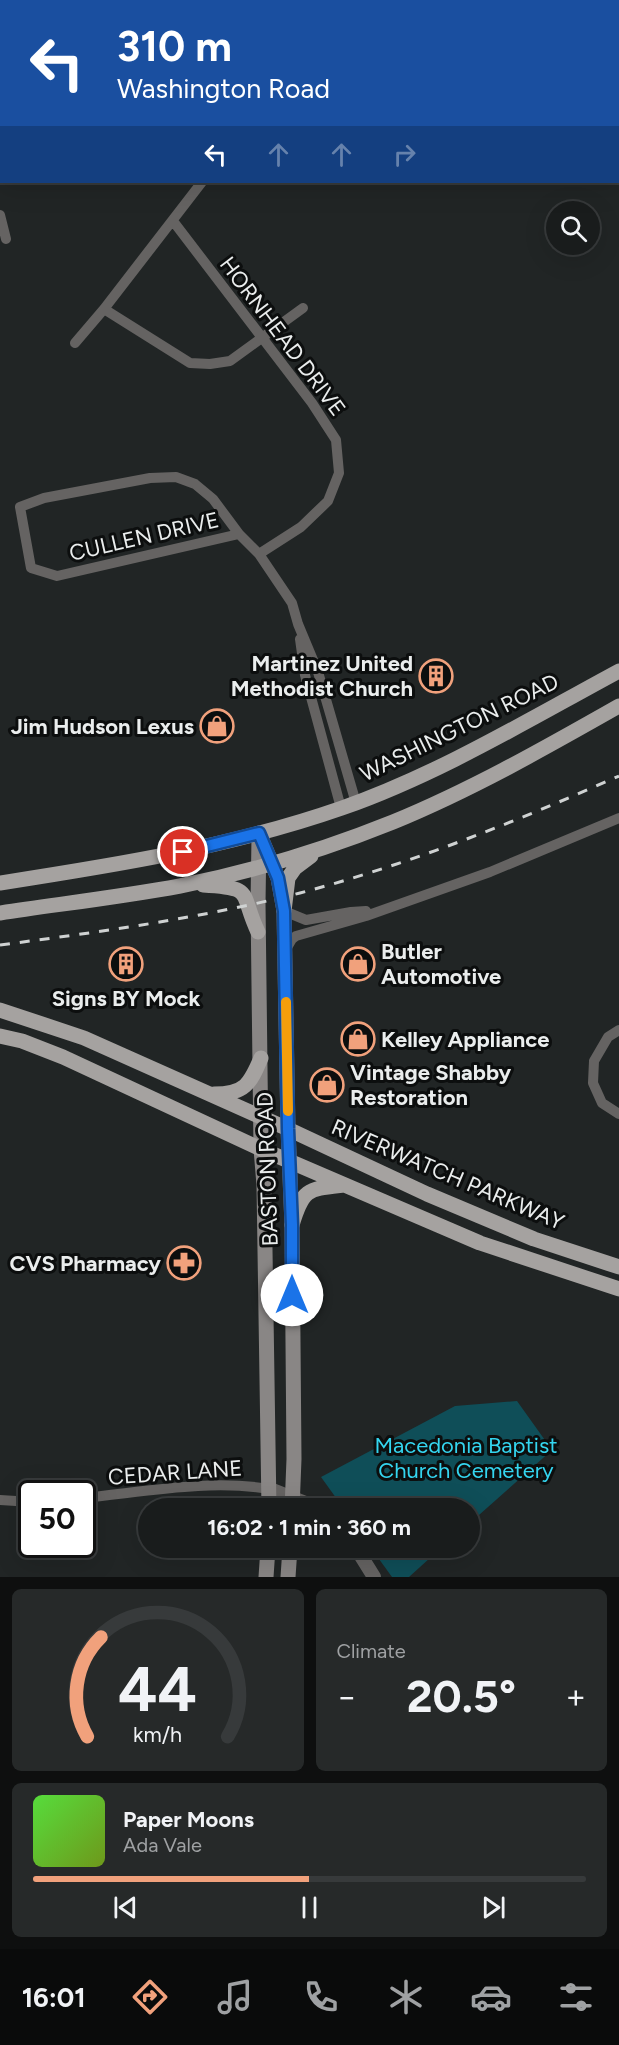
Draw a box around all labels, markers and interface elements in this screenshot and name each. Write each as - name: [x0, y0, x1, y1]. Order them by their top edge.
- text: 310 m: [117, 21, 232, 72]
- icon: left: [18, 24, 96, 102]
- text: Washington Road: [117, 72, 330, 105]
- icon: left: [199, 138, 232, 171]
- icon: ahead: [262, 138, 295, 171]
- icon: ahead: [325, 138, 358, 171]
- icon: right: [388, 138, 421, 171]
- map controls: [546, 201, 600, 255]
- button: search: [546, 201, 600, 255]
- street label: HORNHEAD DRIVE: [214, 251, 351, 421]
- street label: CULLEN DRIVE: [67, 506, 222, 567]
- place label: Martinez United Methodist Church: [231, 650, 413, 702]
- building icon: Martinez United Methodist Church: [418, 658, 454, 694]
- street label: WASHINGTON ROAD: [356, 668, 563, 787]
- shop icon: Jim Hudson Lexus: [199, 708, 235, 744]
- place label: Jim Hudson Lexus: [11, 713, 194, 740]
- pin: [157, 826, 208, 877]
- icon: arrive: [166, 835, 199, 868]
- place label: Butler Automotive: [381, 938, 501, 990]
- building icon: Signs BY Mock: [108, 946, 144, 982]
- shop icon: Butler Automotive: [340, 946, 376, 982]
- place label: Signs BY Mock: [52, 985, 201, 1012]
- shop icon: Kelley Appliance: [340, 1021, 376, 1057]
- place label: Kelley Appliance: [381, 1026, 549, 1053]
- place label: Vintage Shabby Restoration: [350, 1059, 512, 1111]
- shop icon: Vintage Shabby Restoration: [309, 1067, 345, 1103]
- street label: BASTON ROAD: [251, 1091, 284, 1247]
- street label: RIVERWATCH PARKWAY: [328, 1113, 569, 1236]
- pharmacy icon: CVS Pharmacy: [166, 1245, 202, 1281]
- place label: CVS Pharmacy: [10, 1250, 161, 1277]
- position arrow: [260, 1263, 324, 1327]
- park label: Macedonia Baptist Church Cemetery: [374, 1432, 558, 1484]
- street label: CEDAR LANE: [107, 1454, 243, 1491]
- speed limit sign: 50: [18, 1480, 96, 1558]
- text: 16:02 · 1 min · 360 m: [207, 1514, 411, 1541]
- text: Climate: [337, 1639, 406, 1663]
- text: 44: [118, 1652, 197, 1727]
- text: 20.5°: [406, 1669, 516, 1723]
- text: −: [337, 1677, 357, 1716]
- text: +: [565, 1677, 586, 1716]
- text: km/h: [133, 1722, 182, 1747]
- text: Paper Moons: [123, 1806, 254, 1833]
- text: Ada Vale: [123, 1833, 202, 1857]
- icon: previous: [109, 1891, 142, 1924]
- icon: pause: [293, 1891, 326, 1924]
- icon: next: [477, 1891, 510, 1924]
- icon: directions: [129, 1976, 171, 2018]
- icon: music: [214, 1976, 256, 2018]
- icon: phone: [300, 1976, 342, 2018]
- icon: climate: [385, 1976, 427, 2018]
- icon: car: [470, 1976, 512, 2018]
- icon: filters: [555, 1976, 597, 2018]
- text: 16:01: [22, 1981, 86, 2014]

